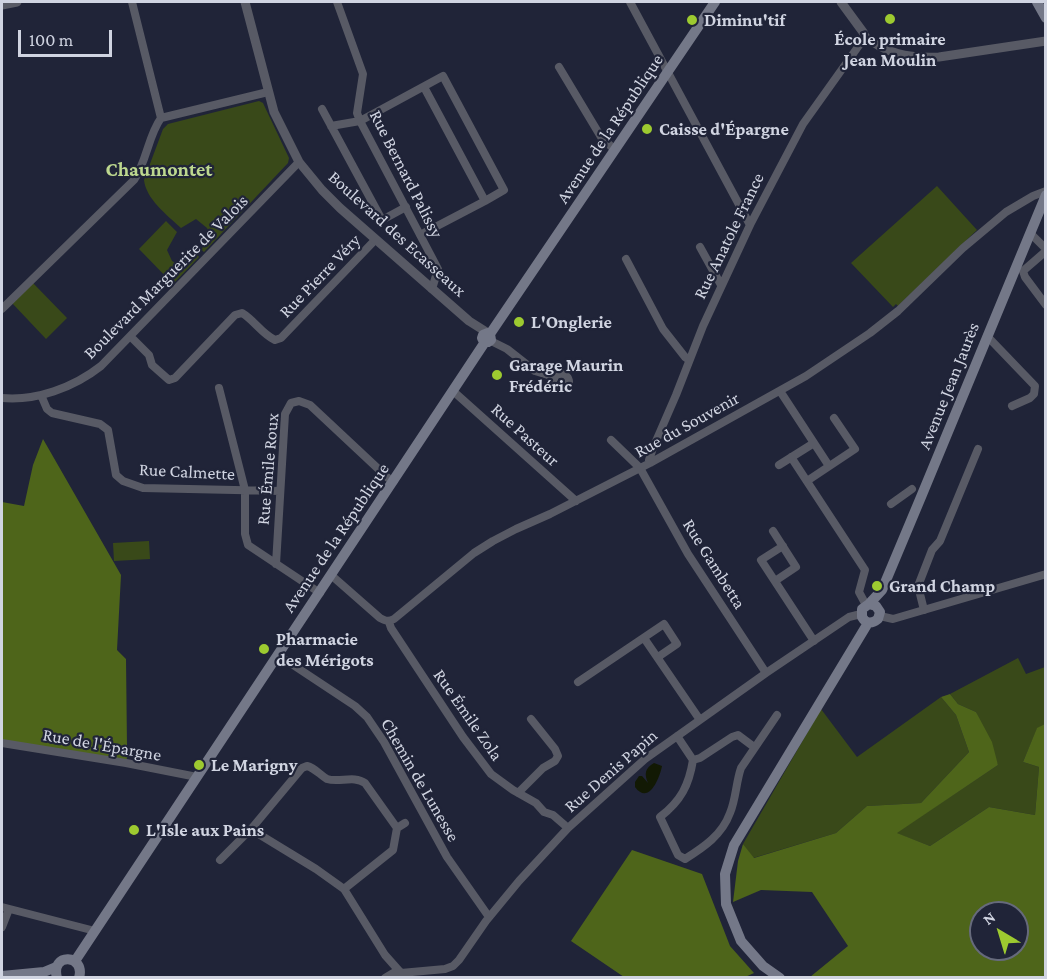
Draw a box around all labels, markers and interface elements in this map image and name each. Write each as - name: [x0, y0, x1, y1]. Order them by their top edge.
- place label: Diminu'tif: [704, 9, 785, 31]
- marker: École primaire Jean Moulin: [883, 12, 897, 26]
- marker: Diminu'tif: [685, 13, 699, 27]
- scale bar: [21, 18, 116, 56]
- place label: École primaire Jean Moulin: [834, 28, 946, 70]
- text: 100 m: [29, 30, 73, 50]
- street label: Avenue de la République: [552, 50, 668, 208]
- street label: Rue Bernard Palissy: [364, 107, 448, 241]
- place label: Caisse d'Épargne: [659, 118, 789, 140]
- marker: Caisse d'Épargne: [640, 122, 654, 136]
- district label: Chaumontet: [105, 158, 213, 182]
- street label: Boulevard des Ecasseaux: [324, 166, 470, 302]
- street label: Rue Anatole France: [689, 169, 769, 303]
- street label: Boulevard Marguerite de Valois: [79, 190, 253, 364]
- street label: Rue Pierre Véry: [275, 230, 365, 322]
- place label: L'Onglerie: [531, 311, 612, 333]
- marker: L'Onglerie: [512, 315, 526, 329]
- street label: Avenue Jean Jaurès: [914, 319, 984, 453]
- place label: Garage Maurin Frédéric: [509, 354, 623, 397]
- marker: Garage Maurin Frédéric: [490, 368, 504, 382]
- street label: Rue du Souvenir: [631, 387, 743, 463]
- street label: Rue Pasteur: [486, 399, 564, 471]
- street label: Rue Émile Roux: [252, 412, 284, 526]
- street label: Rue Calmette: [138, 459, 236, 485]
- street label: Avenue de la République: [278, 459, 394, 617]
- street label: Rue Gambetta: [678, 515, 750, 613]
- place label: Grand Champ: [889, 575, 995, 597]
- marker: Grand Champ: [870, 579, 884, 593]
- place label: Pharmacie des Mérigots: [276, 628, 373, 670]
- marker: Pharmacie des Mérigots: [257, 642, 271, 656]
- street label: Rue Émile Zola: [428, 665, 508, 765]
- street label: Chemin de Lunesse: [376, 714, 464, 846]
- street label: Rue de l'Épargne: [41, 724, 163, 766]
- street label: Rue Denis Papin: [560, 725, 662, 817]
- place label: Le Marigny: [211, 754, 297, 776]
- marker: Le Marigny: [192, 758, 206, 772]
- place label: L'Isle aux Pains: [146, 819, 264, 841]
- marker: L'Isle aux Pains: [127, 823, 141, 837]
- north arrow: [969, 901, 1029, 961]
- text: N: [979, 908, 998, 928]

